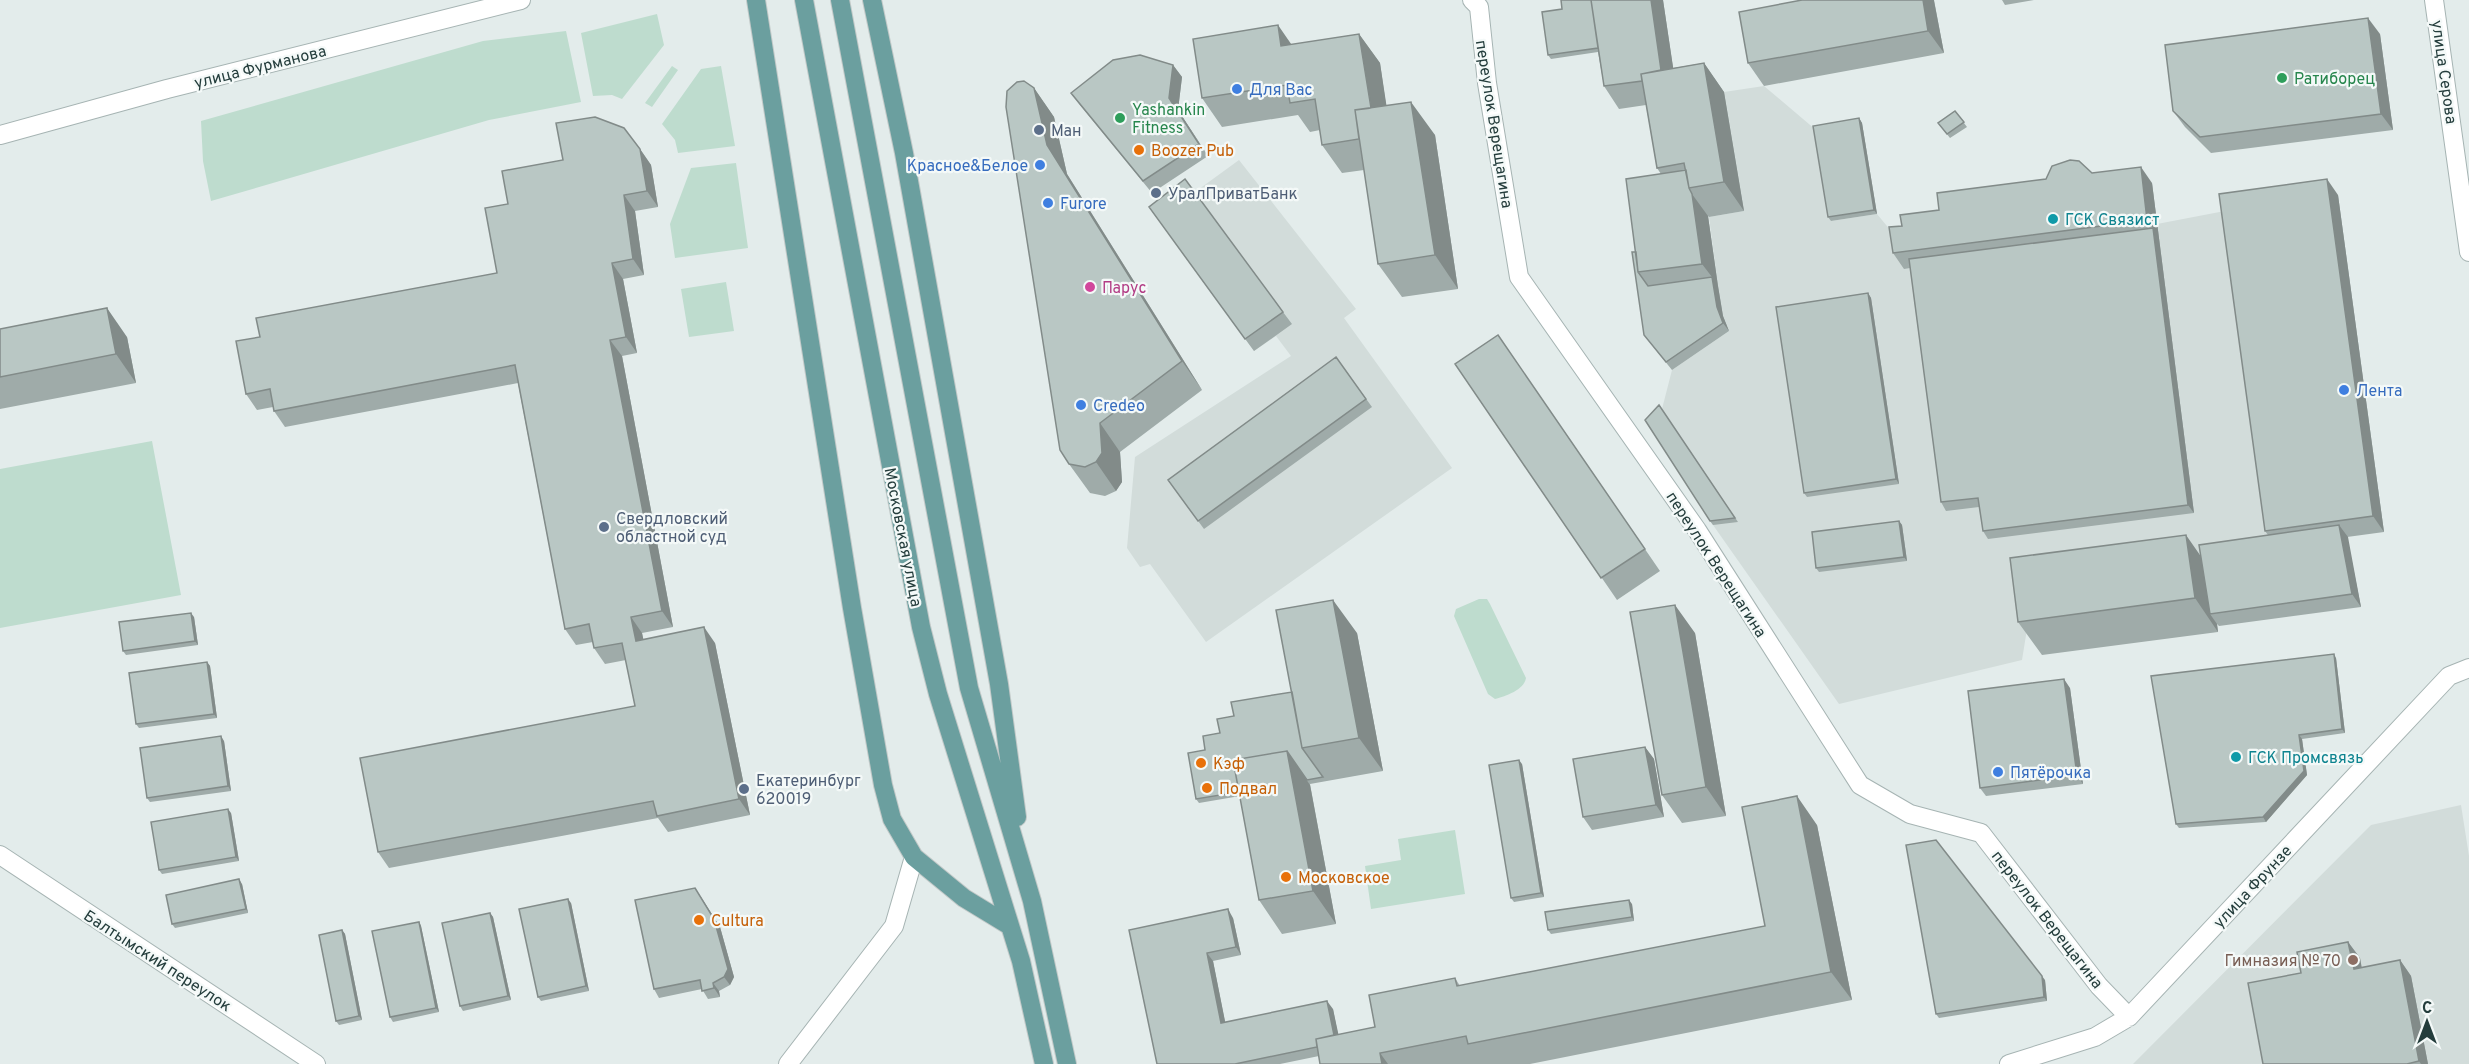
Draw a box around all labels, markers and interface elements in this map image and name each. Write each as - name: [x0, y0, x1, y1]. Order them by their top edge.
- street label: улица Серова: [2426, 19, 2460, 125]
- street label: переулок Верещагина: [1470, 39, 1516, 210]
- street label: улица Фурманова: [192, 42, 329, 94]
- place label: Ратиборец: [2294, 70, 2375, 90]
- marker: Ратиборец: [2275, 71, 2289, 85]
- place label: Для Вас: [1249, 81, 1312, 101]
- marker: Для Вас: [1230, 82, 1244, 96]
- place label: Yashankin Fitness: [1132, 101, 1205, 139]
- marker: Yashankin Fitness: [1113, 111, 1127, 125]
- place label: Ман: [1051, 122, 1081, 142]
- marker: Ман: [1032, 123, 1046, 137]
- place label: Boozer Pub: [1151, 142, 1234, 162]
- marker: Boozer Pub: [1132, 143, 1146, 157]
- place label: Красное&Белое: [907, 157, 1028, 177]
- marker: Красное&Белое: [1033, 158, 1047, 172]
- place label: УралПриватБанк: [1168, 185, 1298, 205]
- marker: УралПриватБанк: [1149, 186, 1163, 200]
- place label: Furore: [1060, 195, 1107, 215]
- marker: Furore: [1041, 196, 1055, 210]
- place label: ГСК Связист: [2065, 211, 2159, 231]
- marker: ГСК Связист: [2046, 212, 2060, 226]
- place label: Парус: [1102, 279, 1147, 299]
- marker: Парус: [1083, 280, 1097, 294]
- place label: Лента: [2356, 382, 2402, 402]
- marker: Лента: [2337, 383, 2351, 397]
- place label: Credeo: [1093, 397, 1145, 417]
- marker: Credeo: [1074, 398, 1088, 412]
- street label: Московская улица: [879, 466, 925, 609]
- street label: переулок Верещагина: [1661, 488, 1770, 642]
- place label: Свердловский областной суд: [616, 510, 728, 548]
- marker: Свердловский областной суд: [597, 520, 611, 534]
- place label: ГСК Промсвязь: [2248, 749, 2364, 769]
- marker: ГСК Промсвязь: [2229, 750, 2243, 764]
- place label: Кэф: [1213, 755, 1245, 775]
- marker: Кэф: [1194, 756, 1208, 770]
- place label: Пятёрочка: [2010, 764, 2091, 784]
- marker: Пятёрочка: [1991, 765, 2005, 779]
- place label: Екатеринбург 620019: [756, 772, 861, 810]
- place label: Подвал: [1219, 780, 1277, 800]
- marker: Подвал: [1200, 781, 1214, 795]
- marker: Екатеринбург 620019: [737, 782, 751, 796]
- street label: улица Фрунзе: [2210, 842, 2297, 933]
- street label: переулок Верещагина: [1986, 847, 2107, 993]
- place label: Московское: [1298, 869, 1390, 889]
- marker: Московское: [1279, 870, 1293, 884]
- street label: Балтымский переулок: [79, 906, 235, 1017]
- place label: Cultura: [711, 912, 764, 932]
- marker: Cultura: [692, 913, 706, 927]
- place label: Гимназия № 70: [2224, 952, 2341, 972]
- marker: Гимназия № 70: [2346, 953, 2360, 967]
- north arrow: [2397, 992, 2457, 1052]
- text: С: [2422, 999, 2432, 1019]

